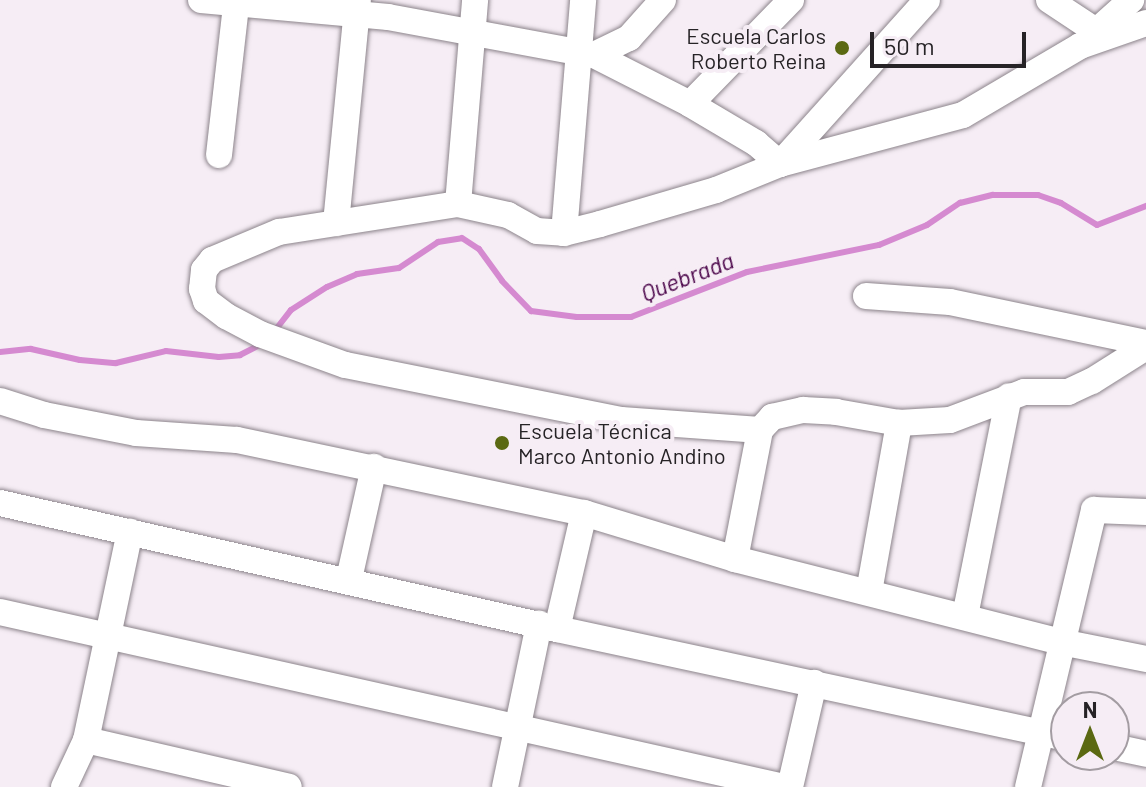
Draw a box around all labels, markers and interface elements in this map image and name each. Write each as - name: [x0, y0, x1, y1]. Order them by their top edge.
- scale bar: [874, 16, 1030, 66]
- place label: Escuela Carlos Roberto Reina: [686, 22, 826, 74]
- text: 50 m: [884, 31, 935, 60]
- marker: Escuela Carlos Roberto Reina: [833, 39, 851, 57]
- water label: Quebrada: [636, 245, 738, 307]
- place label: Escuela Técnica Marco Antonio Andino: [518, 417, 726, 468]
- marker: Escuela Técnica Marco Antonio Andino: [493, 434, 511, 452]
- north arrow: [1050, 691, 1130, 771]
- text: N: [1083, 696, 1097, 722]

